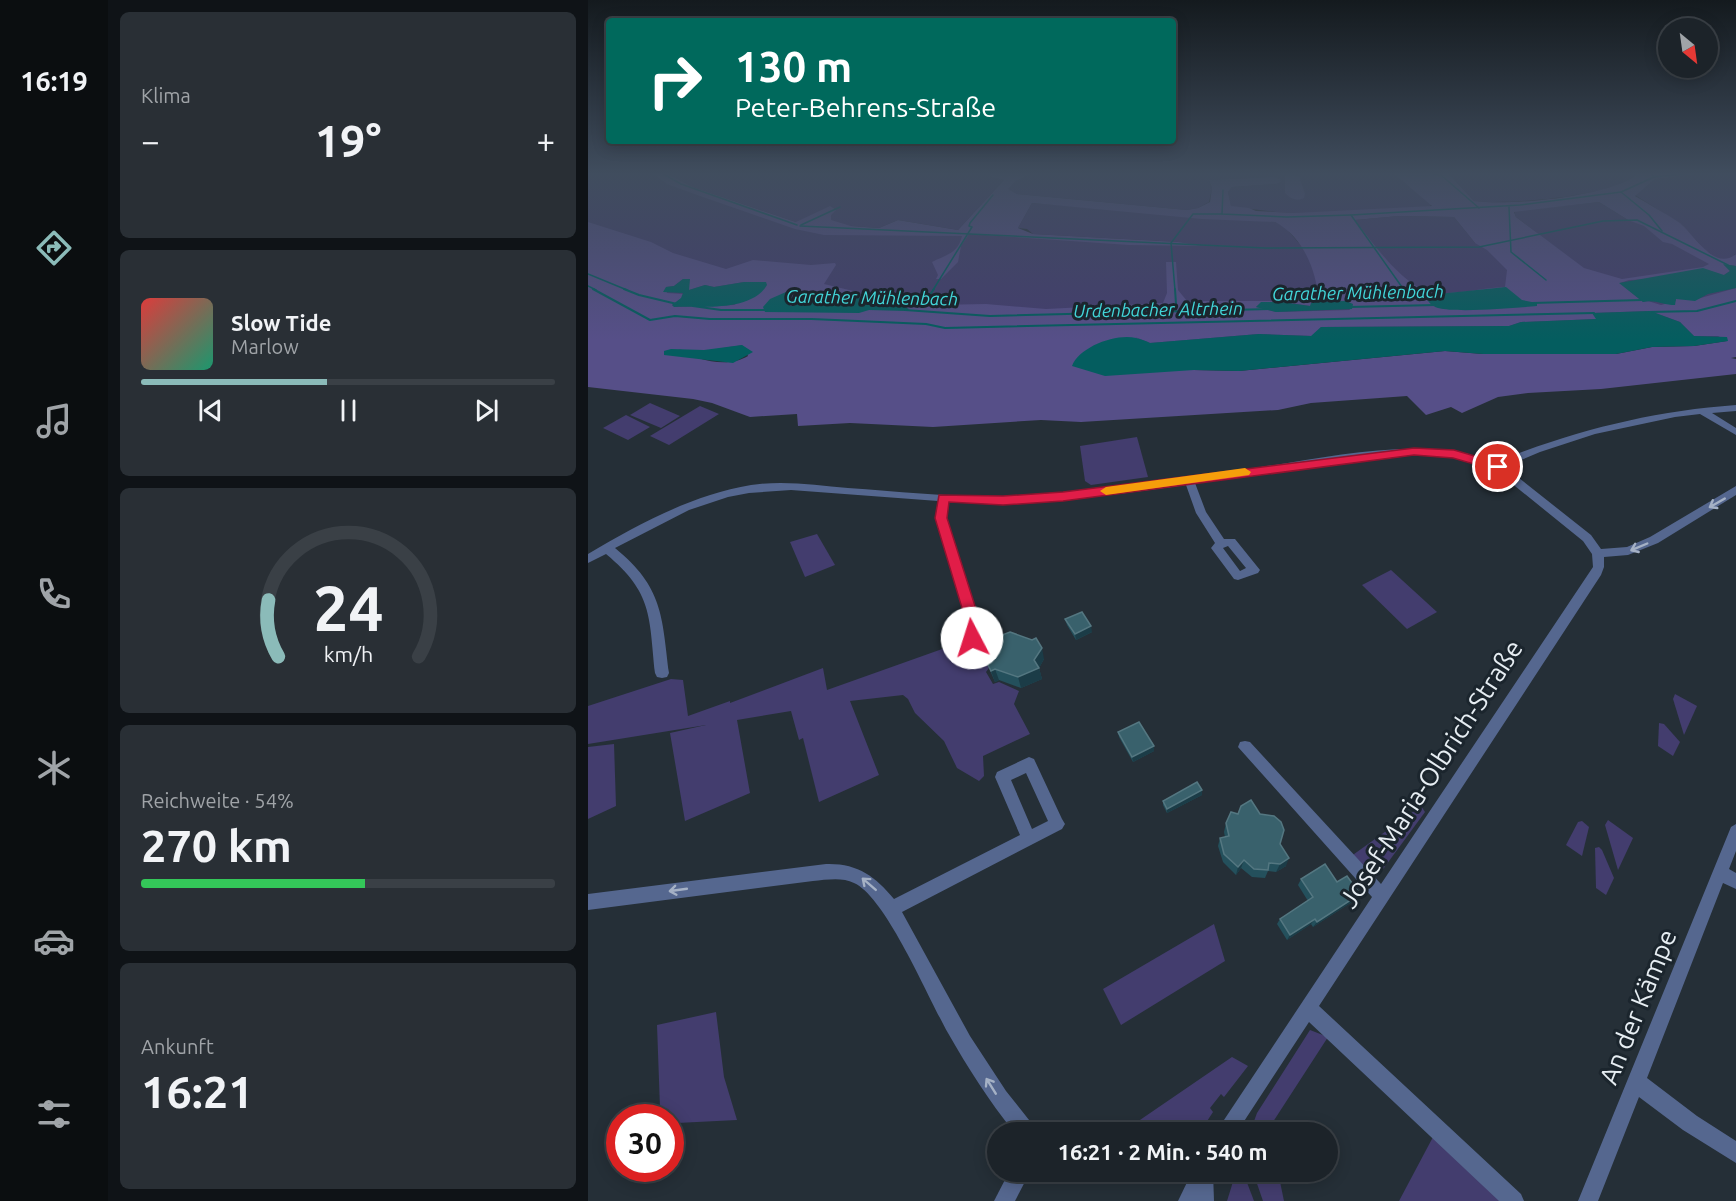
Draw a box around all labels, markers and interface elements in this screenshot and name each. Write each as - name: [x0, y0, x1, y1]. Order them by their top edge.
- north arrow: [1658, 18, 1718, 78]
- map controls: [1658, 18, 1718, 78]
- icon: right: [636, 42, 714, 120]
- text: 130 m: [735, 43, 852, 90]
- text: 16:19: [20, 66, 88, 96]
- text: Klima: [141, 84, 191, 107]
- text: Peter-Behrens-Straße: [735, 92, 996, 122]
- text: 19°: [315, 115, 381, 166]
- text: −: [141, 122, 160, 159]
- text: +: [536, 122, 555, 159]
- icon: directions: [33, 227, 75, 269]
- water label: Garather Mühlenbach: [1272, 280, 1444, 304]
- water label: Garather Mühlenbach: [786, 285, 958, 309]
- water label: Urdenbacher Altrhein: [1073, 298, 1243, 320]
- text: Slow Tide: [231, 310, 331, 335]
- text: Marlow: [231, 335, 299, 358]
- icon: previous: [194, 394, 227, 427]
- icon: pause: [332, 394, 365, 427]
- icon: next: [470, 394, 503, 427]
- icon: music: [33, 400, 75, 442]
- pin: [1472, 441, 1523, 492]
- icon: arrive: [1481, 450, 1514, 483]
- one-way arrow: [1708, 497, 1725, 509]
- one-way arrow: [1630, 542, 1648, 553]
- icon: phone: [33, 573, 75, 615]
- text: 24: [313, 574, 383, 644]
- position arrow: [940, 606, 1004, 670]
- street label: Josef-Maria-Olbrich-Straße: [1333, 634, 1528, 913]
- text: km/h: [323, 643, 373, 667]
- icon: climate: [33, 747, 75, 789]
- text: Reichweite · 54%: [141, 789, 294, 812]
- text: 270 km: [141, 820, 292, 871]
- one-way arrow: [861, 878, 877, 892]
- one-way arrow: [669, 885, 689, 896]
- icon: car: [33, 920, 75, 962]
- street label: An der Kämpe: [1593, 925, 1682, 1088]
- text: Ankunft: [141, 1035, 214, 1058]
- text: 16:21: [141, 1066, 254, 1117]
- one-way arrow: [984, 1078, 996, 1095]
- icon: filters: [33, 1093, 75, 1135]
- speed limit sign: 30: [606, 1104, 684, 1182]
- text: 16:21 · 2 Min. · 540 m: [1058, 1139, 1267, 1164]

